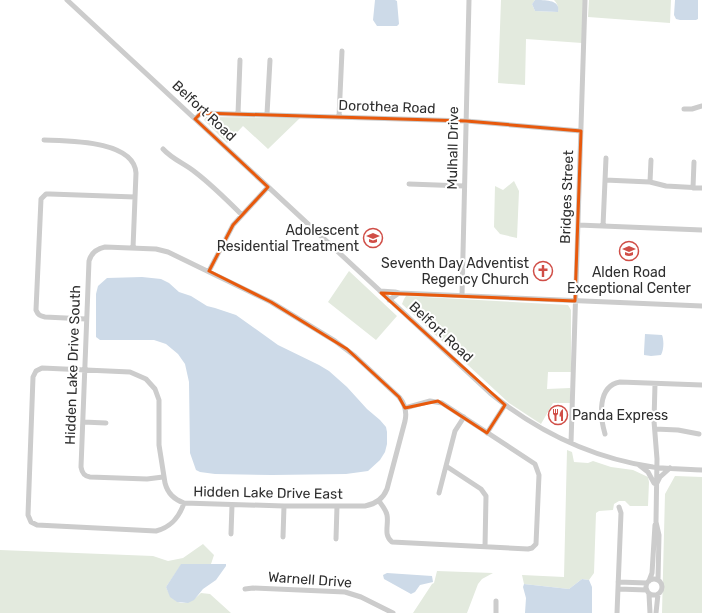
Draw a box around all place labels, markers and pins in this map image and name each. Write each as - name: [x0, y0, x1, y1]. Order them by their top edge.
- place label: Adolescent Residential Treatment: [217, 222, 360, 255]
- school or university icon: Adolescent Residential Treatment: [362, 227, 384, 249]
- school or university icon: Alden Road Exceptional Center: [618, 240, 640, 262]
- place label: Seventh Day Adventist Regency Church: [381, 255, 530, 288]
- church icon: Seventh Day Adventist Regency Church: [532, 260, 554, 282]
- place label: Alden Road Exceptional Center: [567, 264, 692, 297]
- restaurant icon: Panda Express: [547, 404, 569, 426]
- place label: Panda Express: [572, 407, 668, 424]

